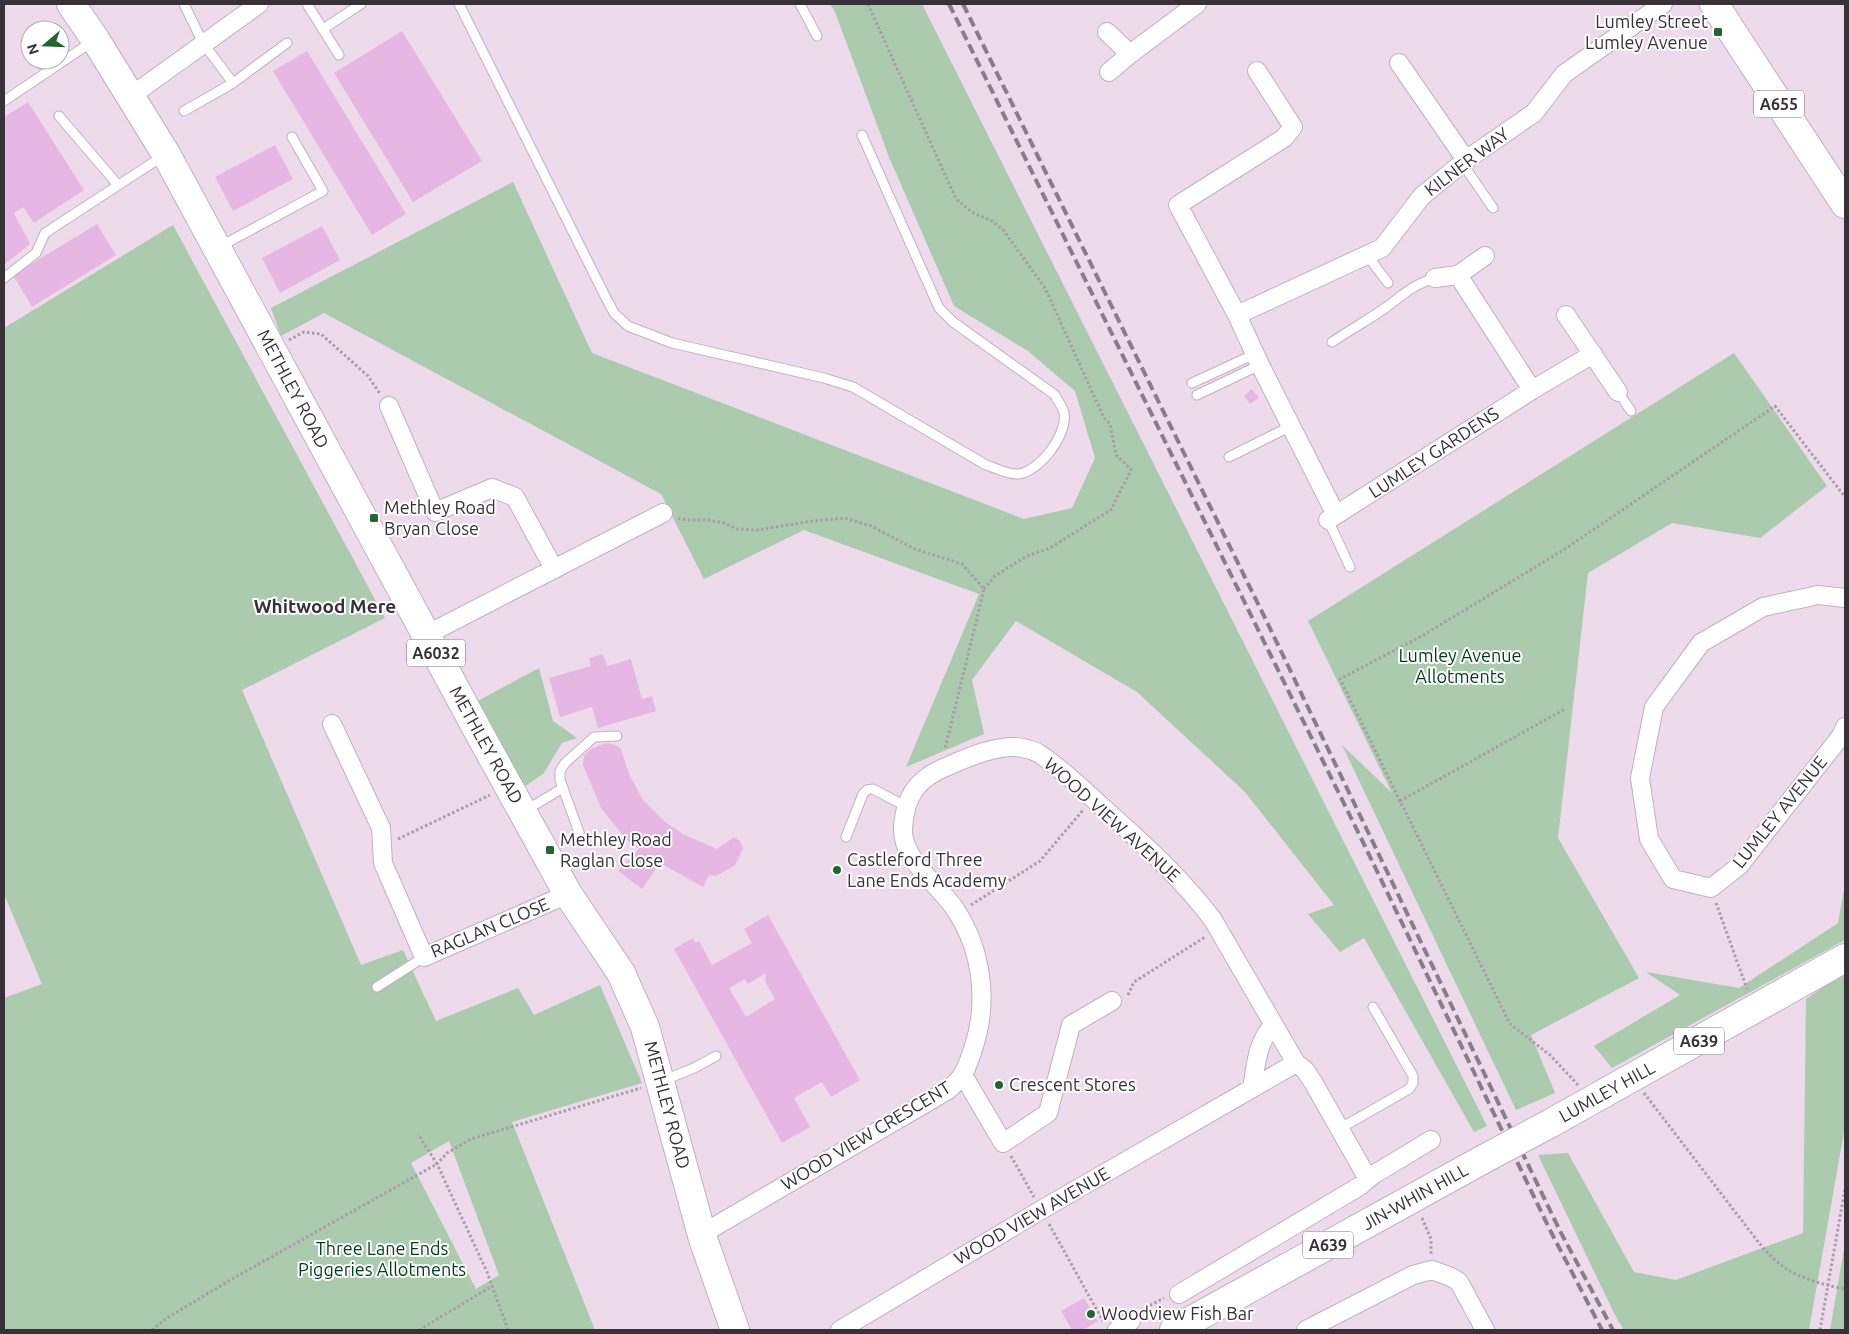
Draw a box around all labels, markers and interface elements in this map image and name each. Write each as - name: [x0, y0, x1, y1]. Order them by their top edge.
- place label: Lumley Street Lumley Avenue: [1585, 11, 1708, 52]
- north arrow: [20, 20, 70, 70]
- marker: Lumley Street Lumley Avenue: [1712, 26, 1724, 38]
- text: N: [23, 42, 42, 57]
- road number: A655: [1754, 90, 1804, 118]
- street label: KILNER WAY: [1420, 123, 1513, 199]
- street label: METHLEY ROAD: [254, 326, 334, 451]
- street label: LUMLEY GARDENS: [1365, 403, 1502, 502]
- place label: Methley Road Bryan Close: [384, 497, 496, 538]
- marker: Methley Road Bryan Close: [368, 512, 380, 524]
- district label: Whitwood Mere: [254, 595, 396, 617]
- road number: A6032: [407, 640, 465, 666]
- park label: Lumley Avenue Allotments: [1398, 645, 1522, 686]
- street label: METHLEY ROAD: [446, 682, 528, 807]
- street label: LUMLEY AVENUE: [1728, 751, 1831, 871]
- street label: WOOD VIEW AVENUE: [1041, 753, 1185, 886]
- place label: Methley Road Raglan Close: [560, 829, 672, 870]
- marker: Methley Road Raglan Close: [544, 844, 556, 856]
- place label: Castleford Three Lane Ends Academy: [847, 849, 1007, 890]
- marker: Castleford Three Lane Ends Academy: [831, 864, 843, 876]
- street label: RAGLAN CLOSE: [427, 893, 552, 961]
- road number: A639: [1674, 1028, 1724, 1054]
- street label: METHLEY ROAD: [641, 1039, 695, 1171]
- street label: LUMLEY HILL: [1555, 1057, 1658, 1126]
- place label: Crescent Stores: [1009, 1074, 1136, 1094]
- street label: WOOD VIEW CRESCENT: [777, 1077, 954, 1194]
- marker: Crescent Stores: [993, 1079, 1005, 1091]
- street label: JIN-WHIN HILL: [1358, 1159, 1471, 1233]
- street label: WOOD VIEW AVENUE: [950, 1163, 1113, 1268]
- road number: A639: [1303, 1232, 1353, 1258]
- park label: Three Lane Ends Piggeries Allotments: [298, 1238, 466, 1279]
- place label: Woodview Fish Bar: [1101, 1303, 1254, 1323]
- marker: Woodview Fish Bar: [1085, 1308, 1097, 1320]

